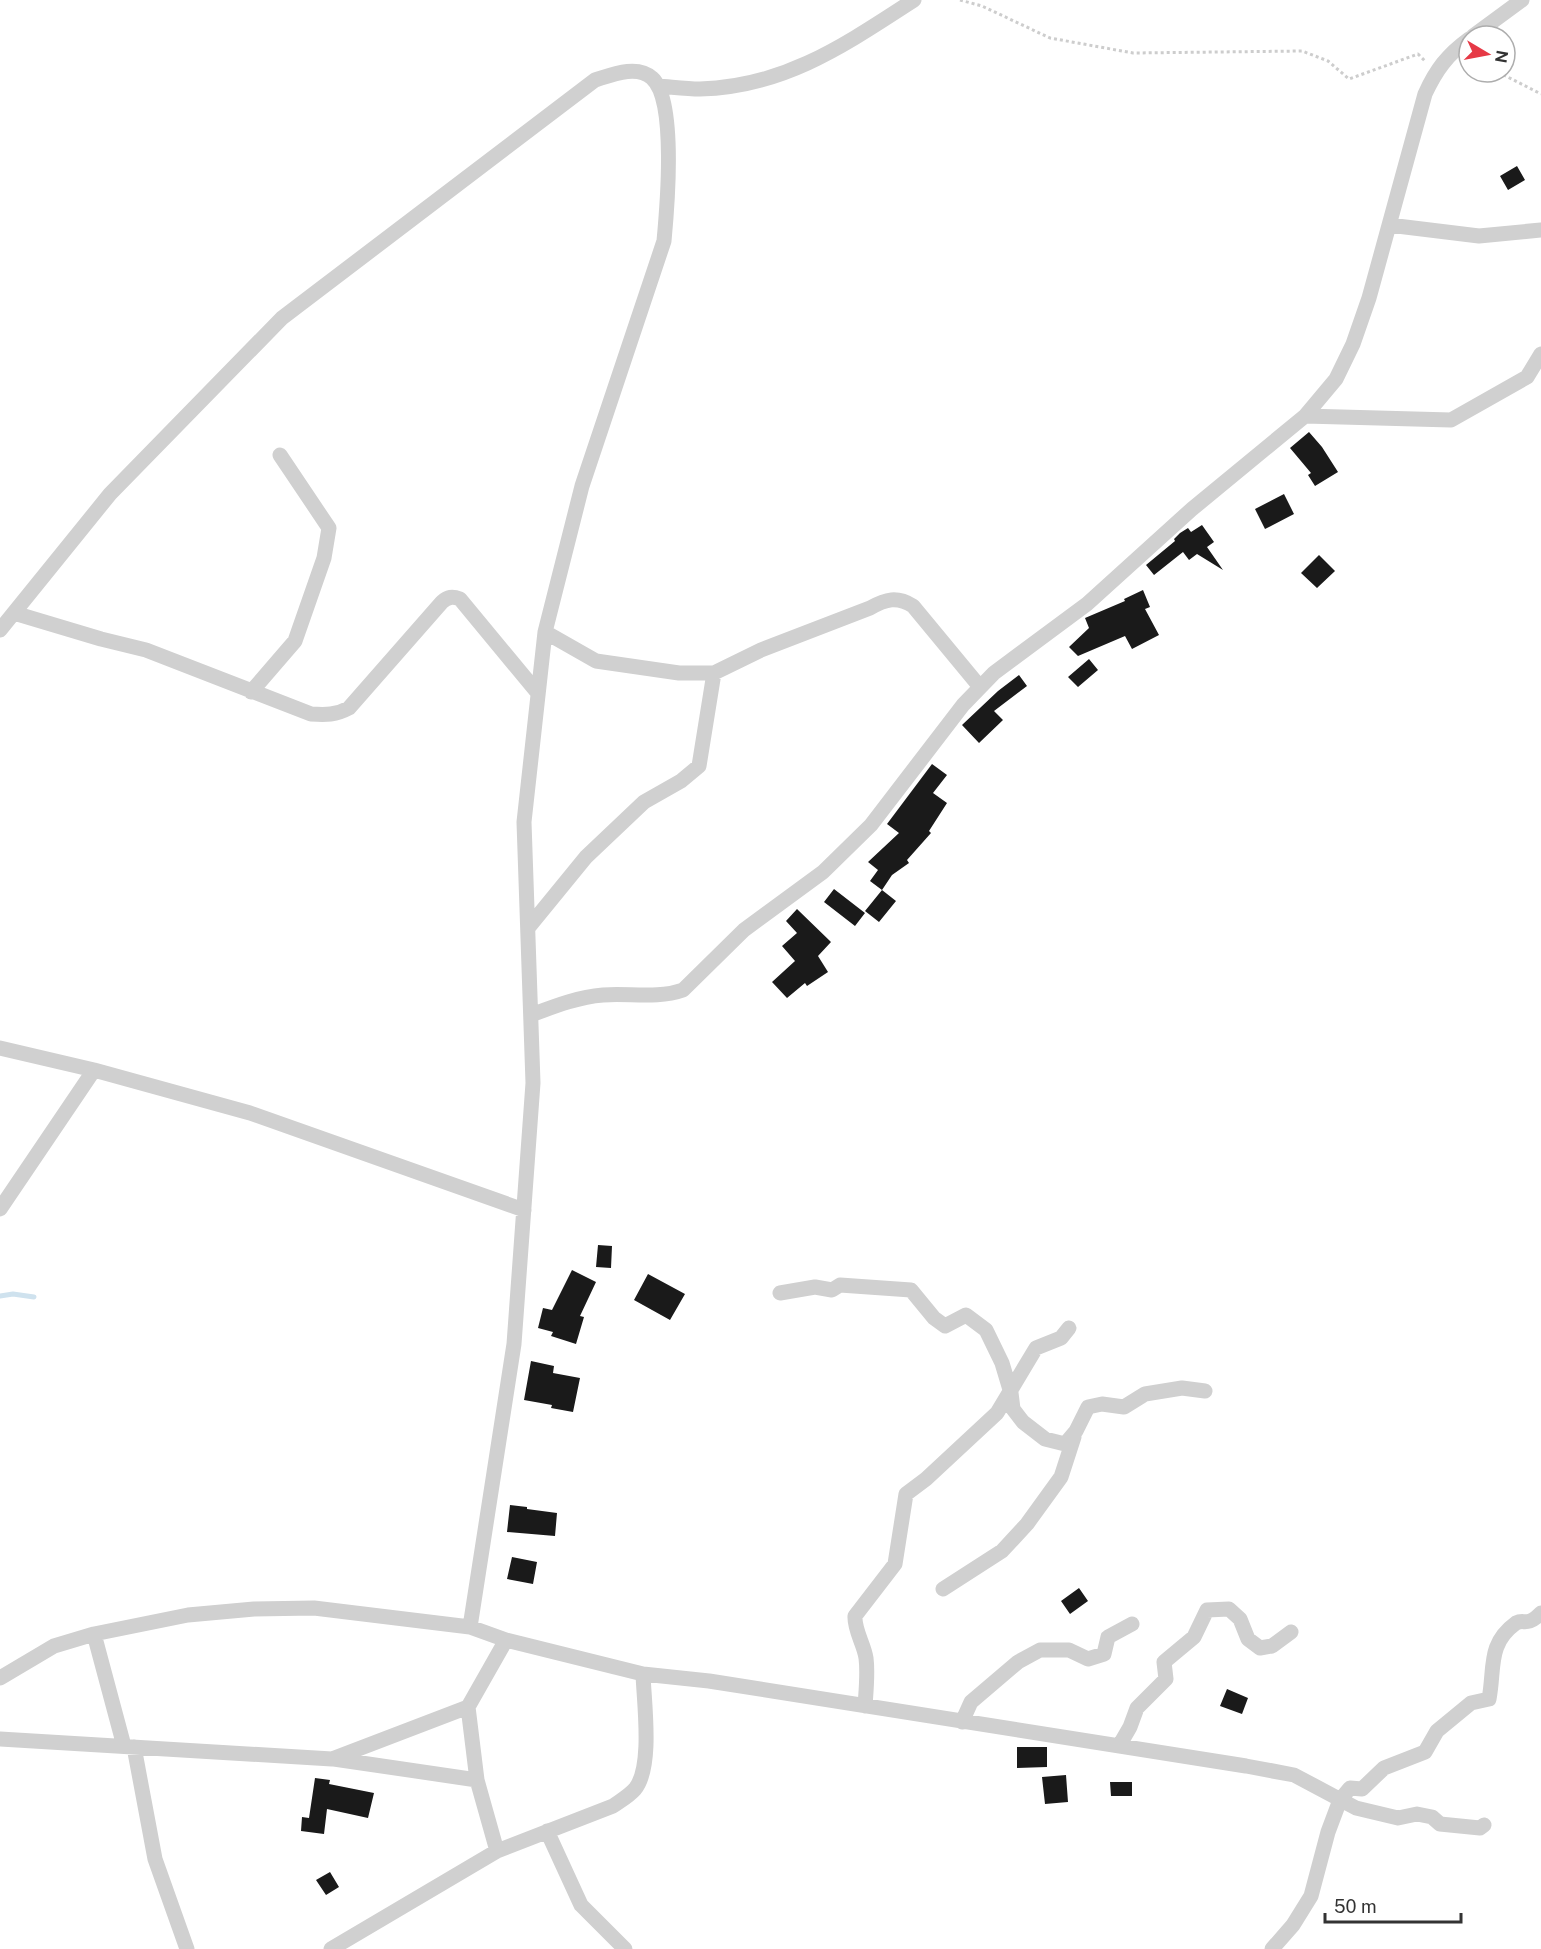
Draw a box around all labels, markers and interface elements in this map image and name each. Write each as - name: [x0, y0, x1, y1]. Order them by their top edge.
- north arrow: [1457, 24, 1517, 84]
- text: N: [1491, 49, 1512, 64]
- scale bar: [1325, 1886, 1462, 1924]
- text: 50 m: [1334, 1896, 1377, 1917]

